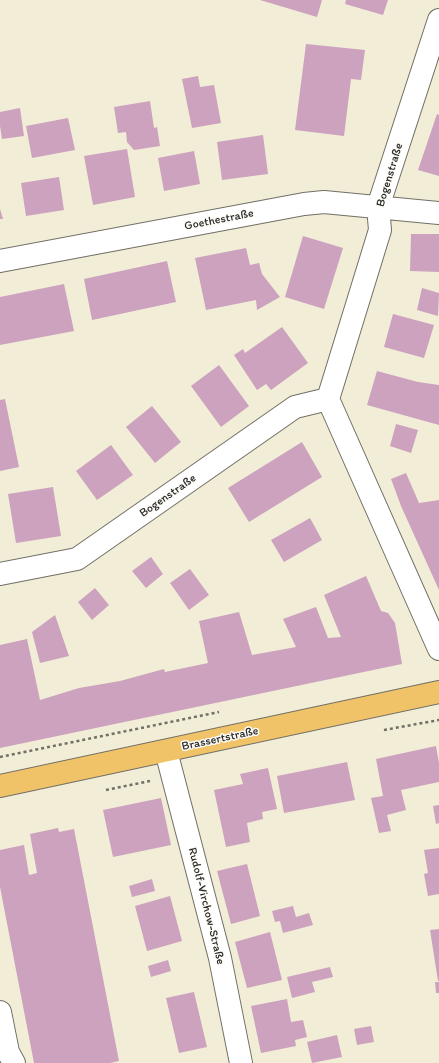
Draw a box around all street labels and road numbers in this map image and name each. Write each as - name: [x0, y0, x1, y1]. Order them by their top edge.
- street label: Bogenstraße: [373, 141, 407, 209]
- street label: Goethestraße: [183, 206, 255, 234]
- street label: Bogenstraße: [137, 471, 199, 521]
- street label: Brassertstraße: [180, 724, 260, 754]
- street label: Rudolf-Virchow-Straße: [184, 846, 228, 966]

